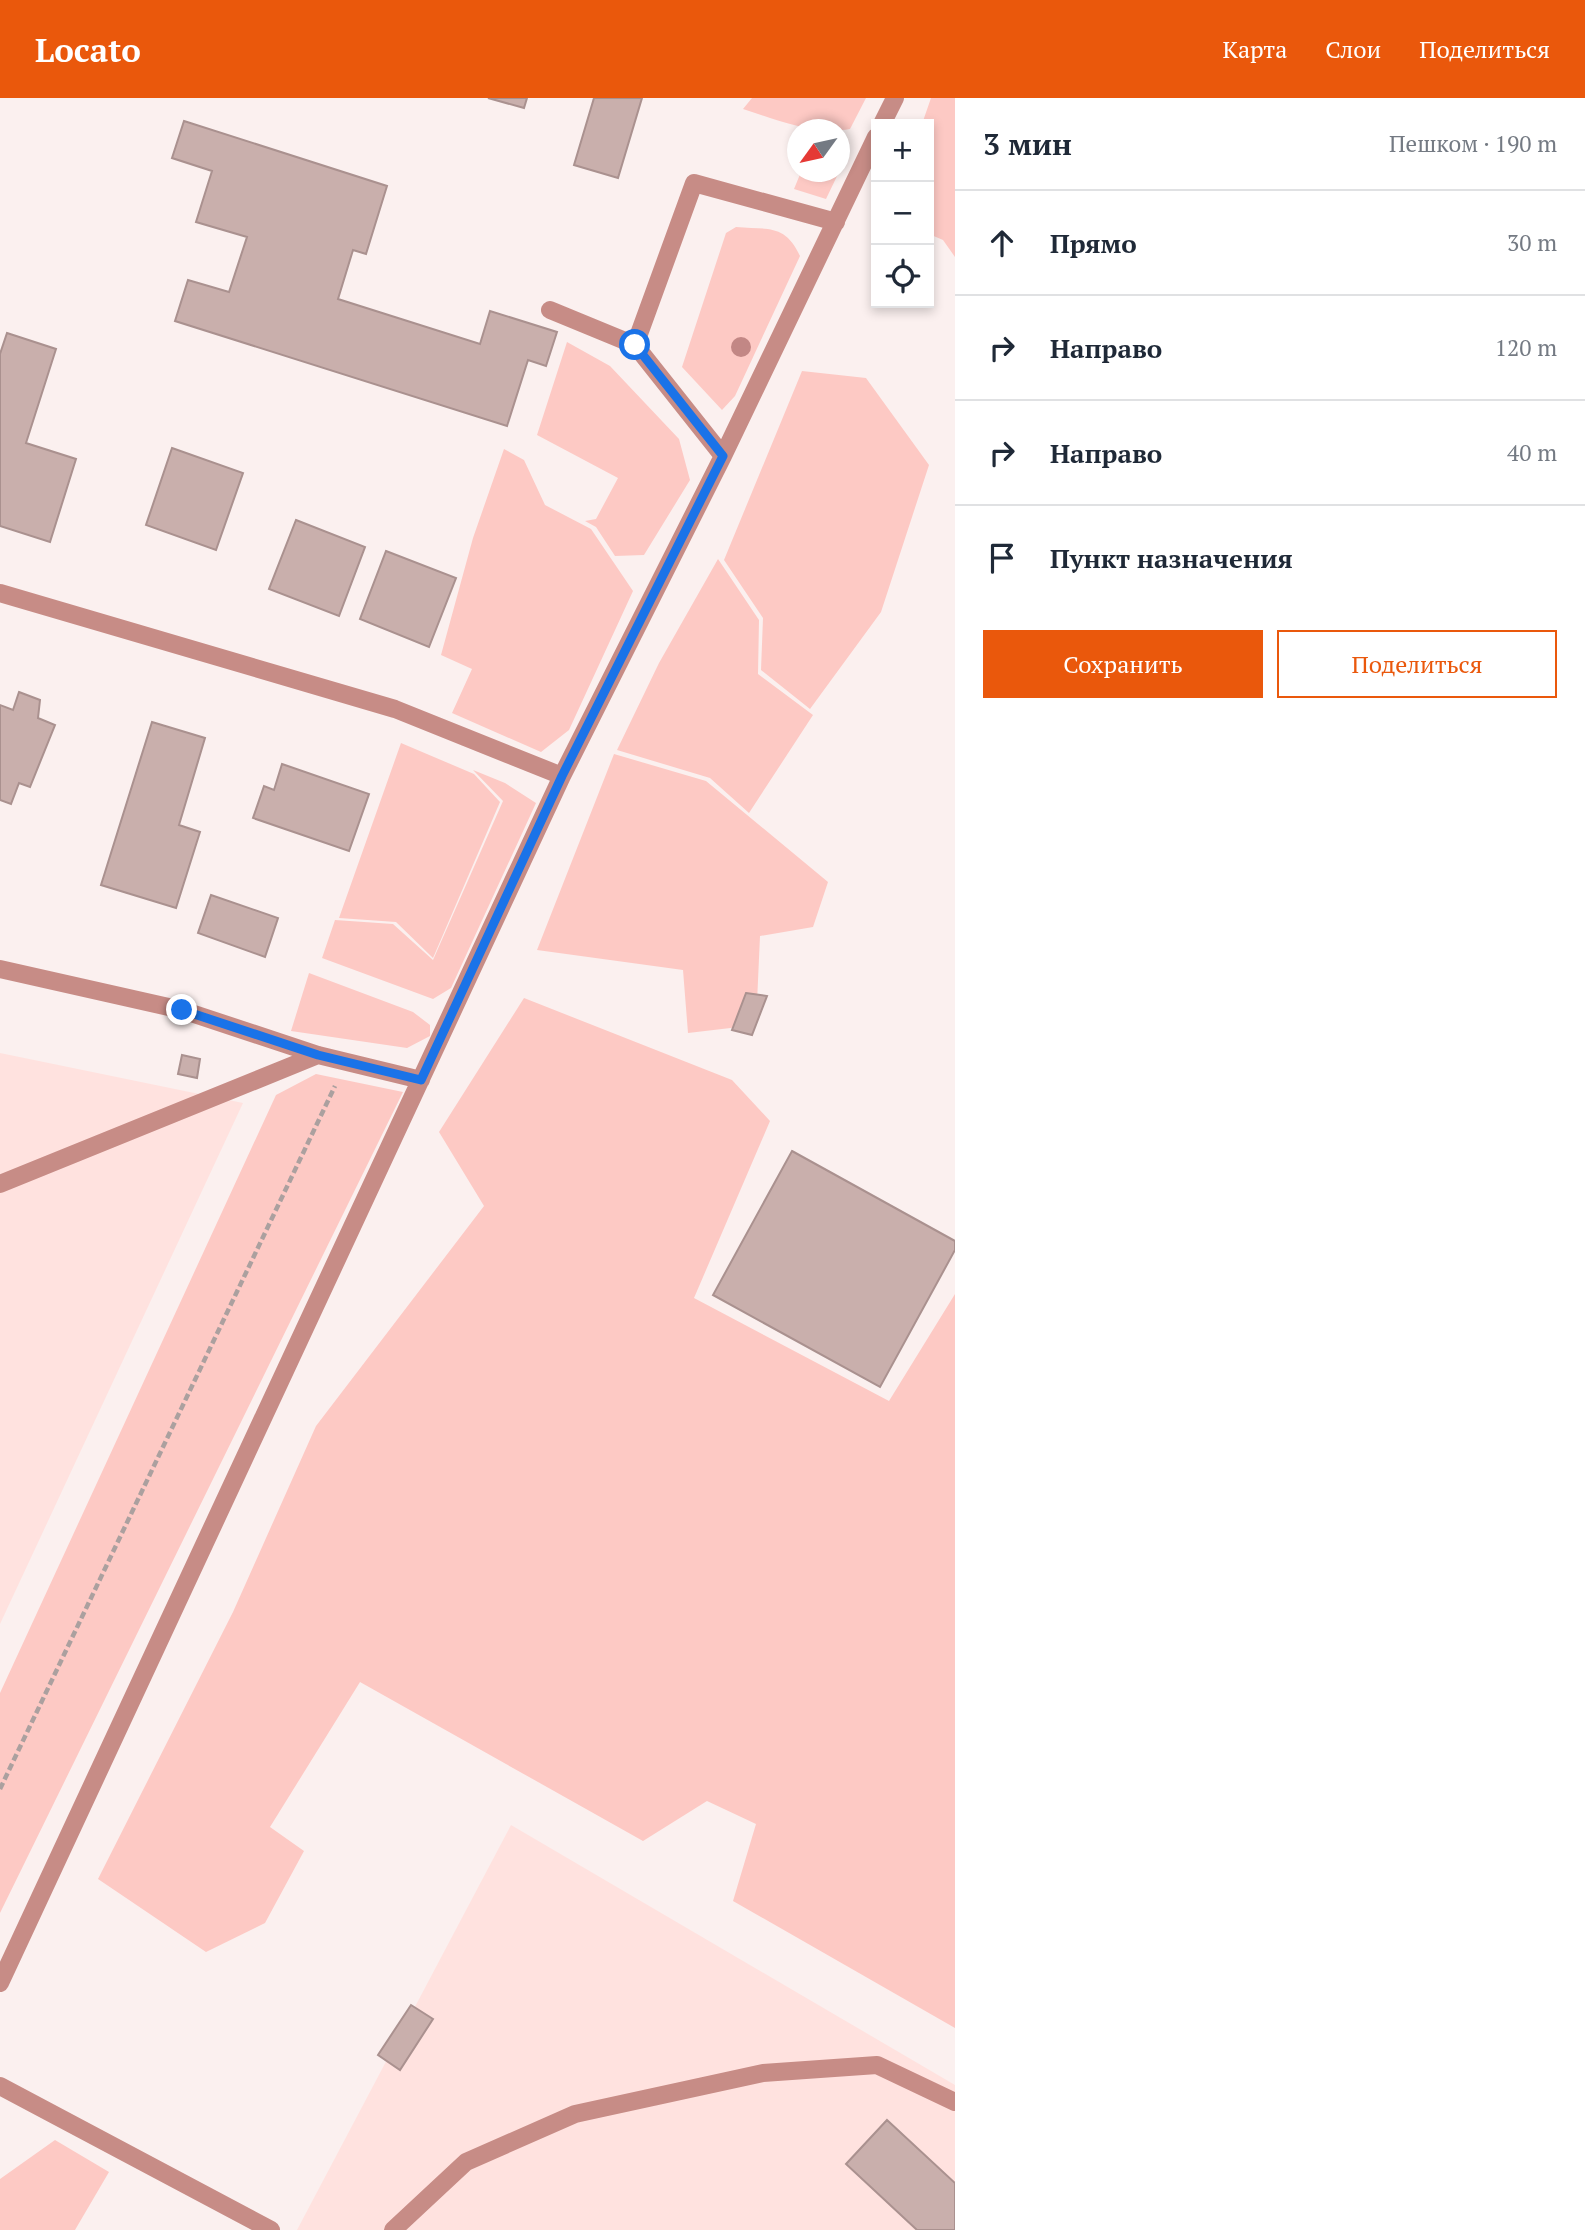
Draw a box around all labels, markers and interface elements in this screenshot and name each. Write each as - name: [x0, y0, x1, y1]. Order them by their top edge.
- text: Locato: [35, 28, 141, 71]
- text: Карта: [1222, 33, 1287, 65]
- text: Слои: [1325, 33, 1381, 65]
- text: Поделиться: [1419, 33, 1550, 65]
- north arrow: [787, 119, 850, 182]
- map controls: [871, 119, 934, 308]
- button: +: [871, 119, 934, 182]
- text: 3 мин: [983, 124, 1072, 164]
- text: Пешком · 190 m: [1389, 128, 1557, 159]
- button: −: [871, 182, 934, 245]
- icon: ahead: [983, 224, 1021, 262]
- text: Прямо: [1050, 226, 1137, 260]
- text: 30 m: [1507, 227, 1557, 258]
- button: locate: [871, 245, 934, 308]
- route start: [619, 329, 650, 360]
- icon: right: [983, 329, 1021, 367]
- text: Направо: [1050, 331, 1162, 365]
- text: 120 m: [1495, 332, 1557, 363]
- icon: right: [983, 434, 1021, 472]
- text: Направо: [1050, 436, 1162, 470]
- text: 40 m: [1507, 437, 1557, 468]
- icon: arrive: [983, 539, 1021, 577]
- text: Пункт назначения: [1050, 541, 1293, 575]
- button: Сохранить: [983, 630, 1263, 698]
- button: Поделиться: [1277, 630, 1557, 698]
- route end: [166, 994, 197, 1025]

